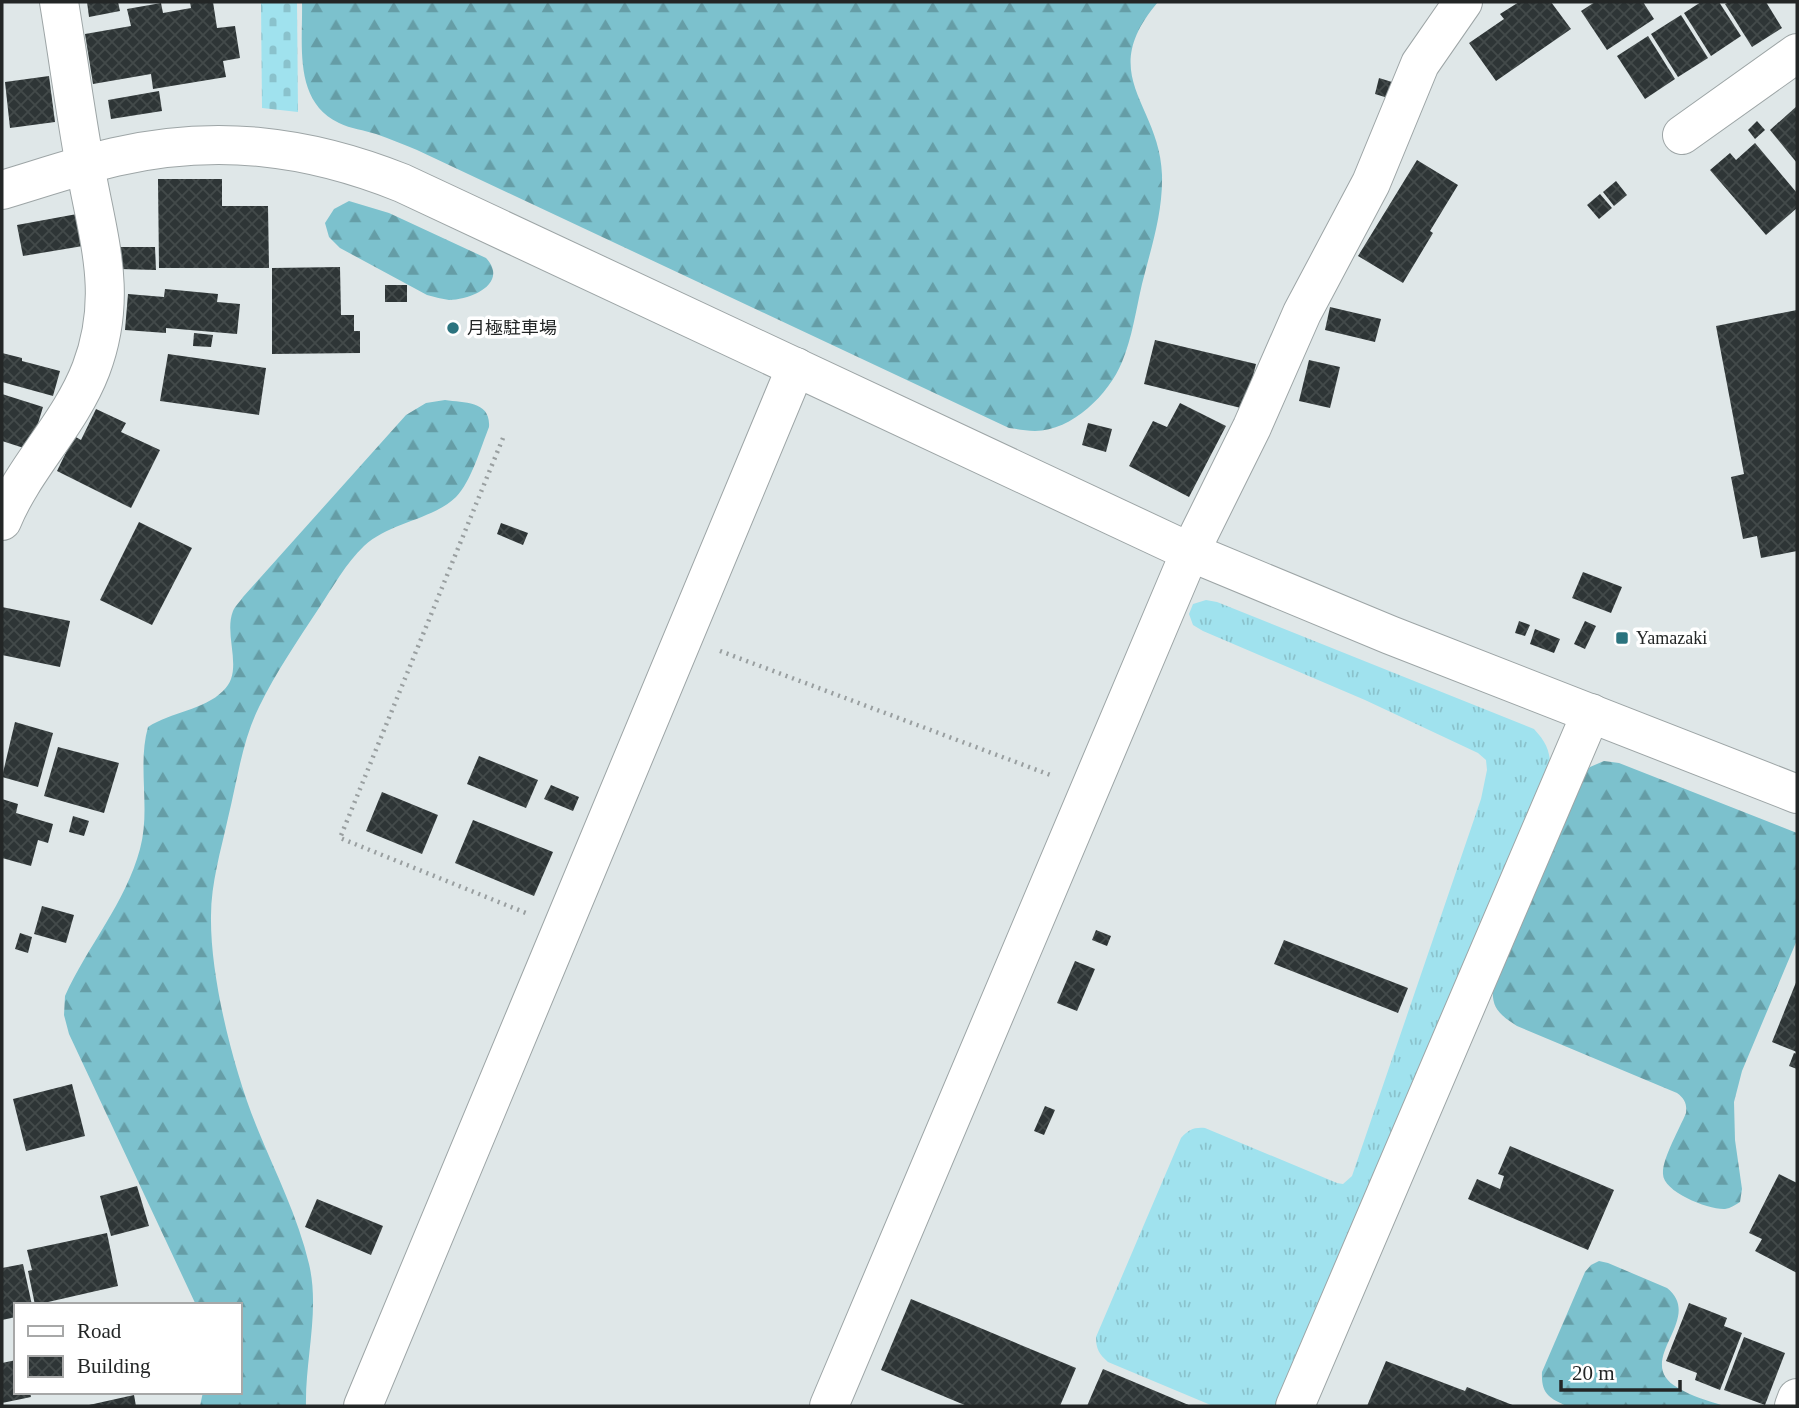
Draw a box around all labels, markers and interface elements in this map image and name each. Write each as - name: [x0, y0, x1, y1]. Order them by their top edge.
- place label: 月極駐車場: [467, 318, 557, 338]
- marker: 月極駐車場: [445, 320, 461, 336]
- place label: Yamazaki: [1636, 628, 1707, 648]
- marker: Yamazaki: [1614, 630, 1630, 646]
- legend: [14, 1303, 242, 1394]
- text: Road: [77, 1319, 122, 1343]
- scale bar: [1561, 1348, 1680, 1392]
- text: Building: [77, 1354, 151, 1378]
- text: 20 m: [1572, 1361, 1615, 1385]

